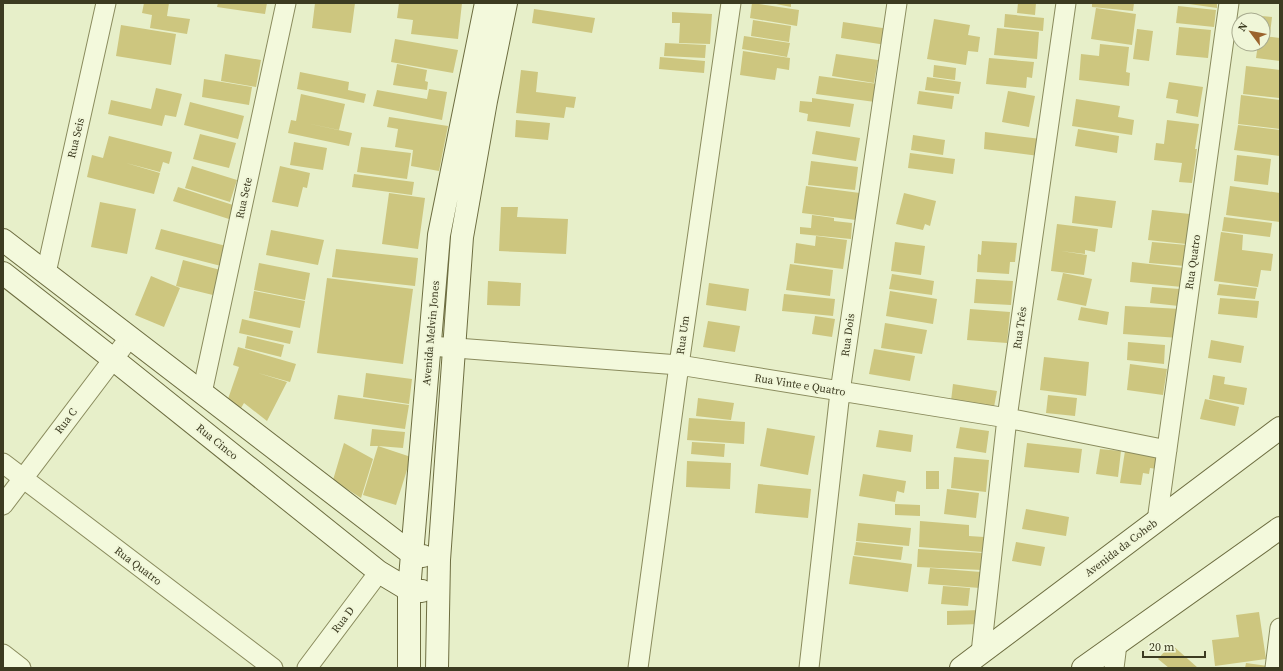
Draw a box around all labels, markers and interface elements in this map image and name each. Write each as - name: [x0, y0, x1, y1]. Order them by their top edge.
- north arrow: [1231, 12, 1271, 52]
- text: N: [1234, 20, 1251, 34]
- street label: Rua Seis: [64, 116, 88, 160]
- street label: Rua Sete: [232, 176, 256, 220]
- street label: Rua Quatro: [1182, 233, 1204, 291]
- street label: Avenida Melvin Jones: [419, 280, 443, 386]
- street label: Rua Três: [1010, 306, 1030, 350]
- street label: Rua Dois: [838, 312, 858, 358]
- street label: Rua Um: [673, 314, 693, 355]
- street label: Rua Vinte e Quatro: [753, 370, 847, 400]
- street label: Rua C: [51, 405, 81, 437]
- street label: Rua Cinco: [193, 420, 241, 464]
- street label: Avenida da Coheb: [1082, 516, 1160, 580]
- street label: Rua Quatro: [111, 543, 165, 589]
- street label: Rua D: [328, 604, 358, 636]
- scale bar: [1143, 633, 1205, 659]
- text: 20 m: [1149, 639, 1175, 655]

